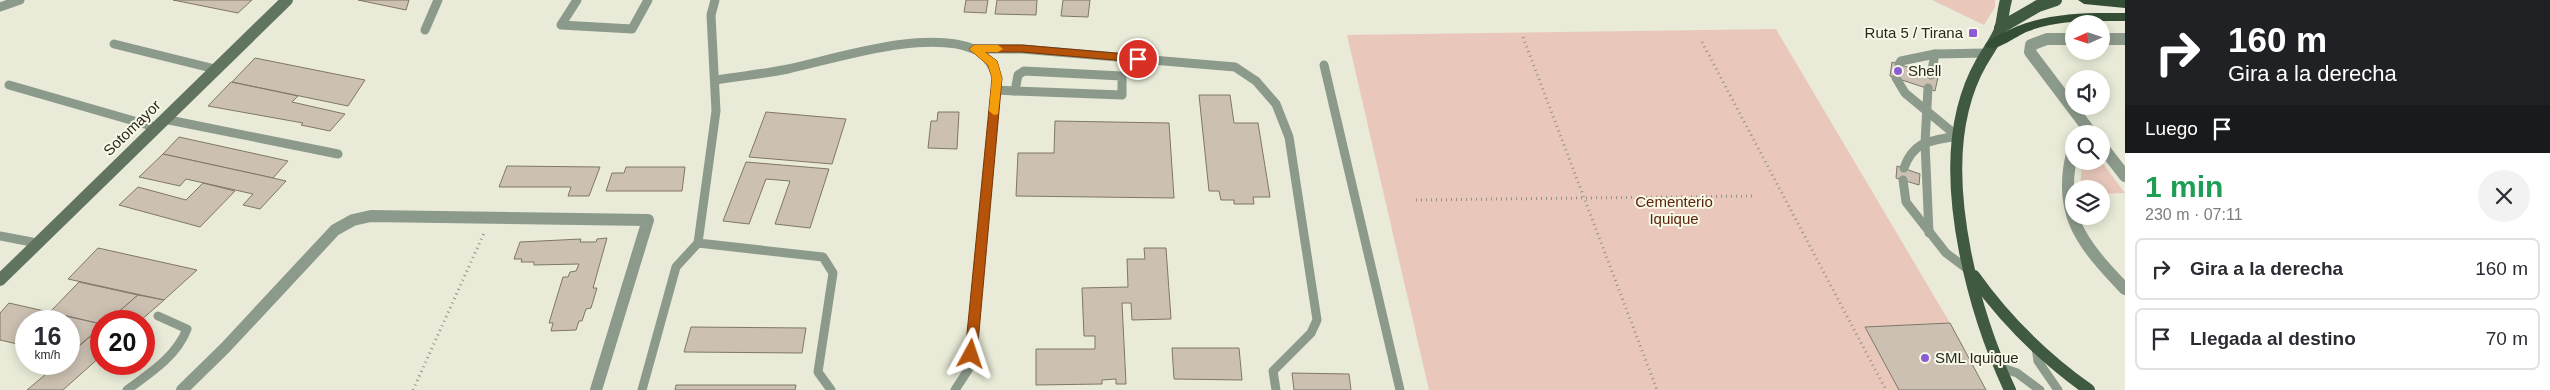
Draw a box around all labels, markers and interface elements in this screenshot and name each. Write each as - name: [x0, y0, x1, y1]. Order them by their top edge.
- north arrow: [2065, 15, 2110, 60]
- map controls: [2065, 15, 2110, 225]
- icon: right: [2145, 20, 2210, 85]
- text: 160 m: [2228, 20, 2327, 59]
- place label: Ruta 5 / Tirana: [1865, 24, 1964, 41]
- marker: Ruta 5 / Tirana: [1967, 27, 1979, 39]
- pin: [1117, 38, 1159, 80]
- icon: arrive: [1124, 45, 1152, 73]
- text: Gira a la derecha: [2228, 61, 2397, 86]
- place label: Shell: [1908, 62, 1941, 79]
- marker: Shell: [1892, 65, 1904, 77]
- button: sound: [2065, 70, 2110, 115]
- street label: Sotomayor: [100, 96, 164, 159]
- icon: arrive: [2208, 115, 2236, 143]
- text: Luego: [2145, 118, 2198, 139]
- button: search: [2065, 125, 2110, 170]
- text: 1 min: [2145, 170, 2223, 203]
- button: close: [2478, 170, 2530, 222]
- button: layers: [2065, 180, 2110, 225]
- park label: Cementerio Iquique: [1635, 193, 1713, 227]
- text: 230 m · 07:11: [2145, 206, 2243, 223]
- icon: right: [2147, 255, 2175, 283]
- text: Gira a la derecha: [2190, 258, 2343, 279]
- text: 160 m: [2475, 258, 2528, 279]
- speed limit sign: 20: [90, 310, 155, 375]
- text: 16: [34, 322, 61, 350]
- icon: arrive: [2147, 325, 2175, 353]
- position arrow: [944, 327, 996, 379]
- text: Llegada al destino: [2190, 328, 2356, 349]
- text: 70 m: [2486, 328, 2528, 349]
- text: km/h: [34, 348, 61, 362]
- place label: SML Iquique: [1935, 349, 2019, 366]
- marker: SML Iquique: [1919, 352, 1931, 364]

